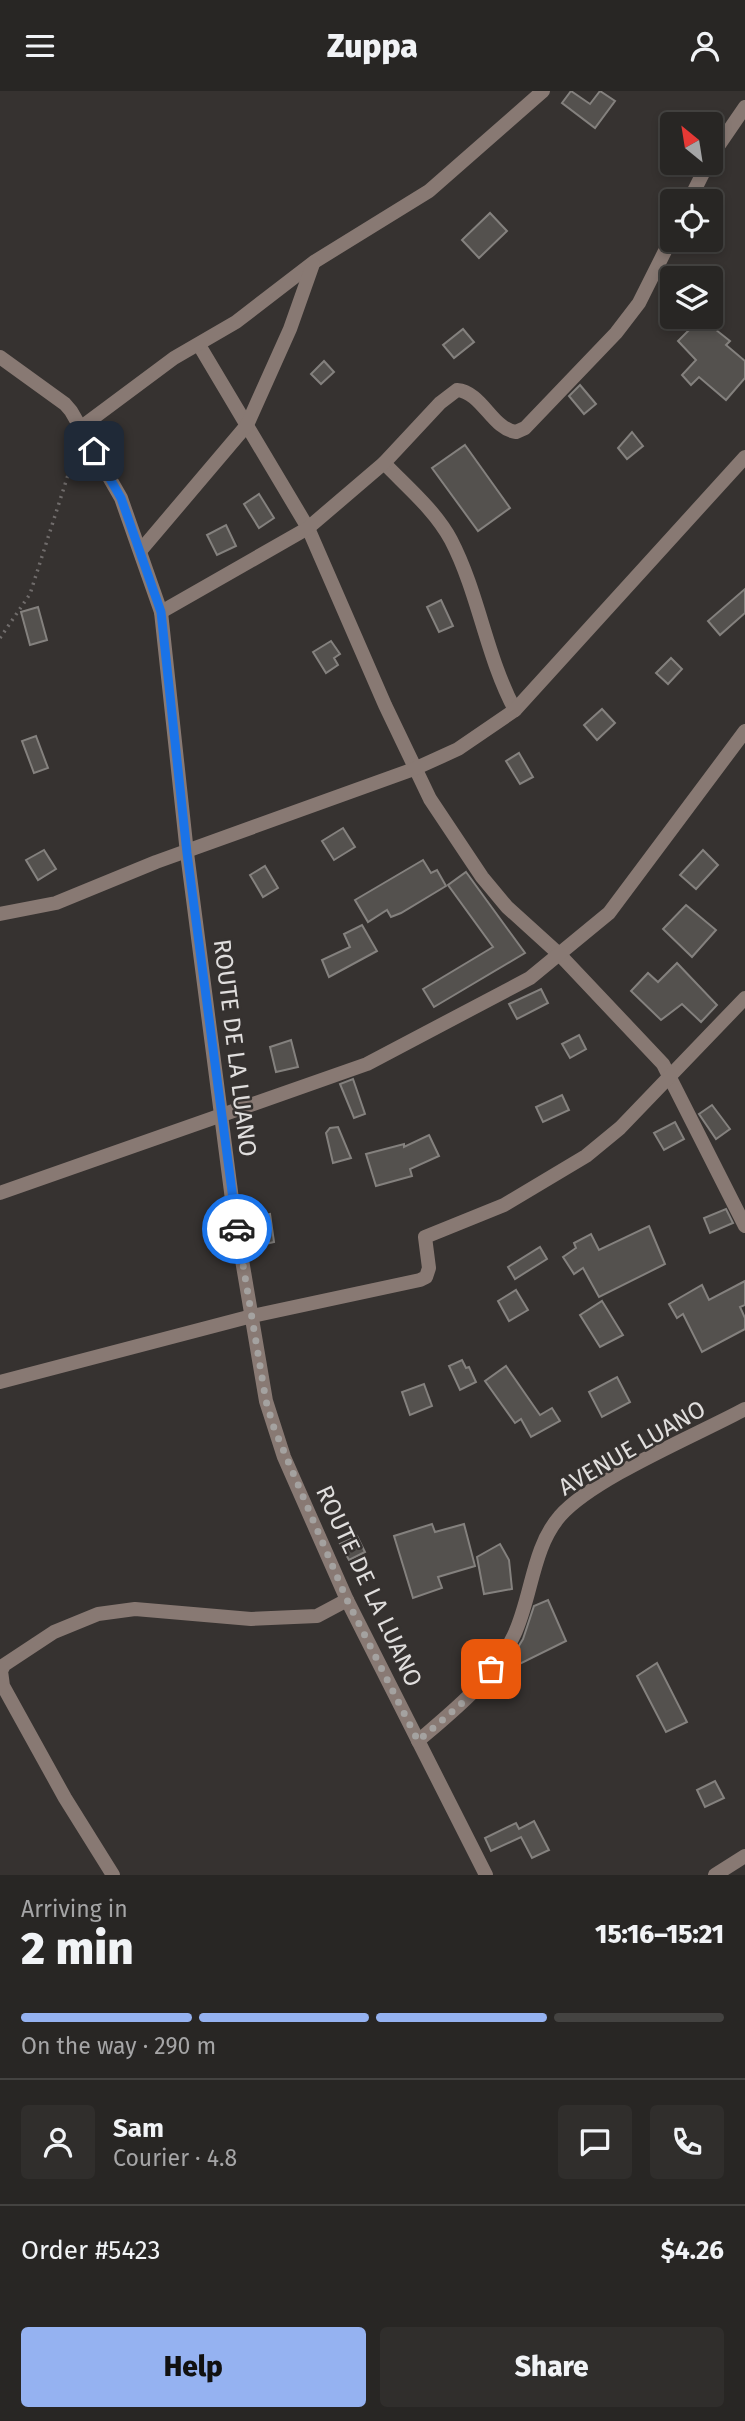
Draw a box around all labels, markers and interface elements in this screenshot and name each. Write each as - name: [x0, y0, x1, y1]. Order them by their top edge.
- icon: menu: [21, 27, 59, 65]
- text: Zuppa: [327, 27, 418, 65]
- icon: person: [686, 27, 724, 65]
- north arrow: [660, 112, 723, 175]
- map controls: [660, 112, 723, 329]
- button: locate: [660, 189, 723, 252]
- button: layers: [660, 266, 723, 329]
- pin: [64, 421, 124, 481]
- icon: home: [75, 432, 113, 470]
- street label: ROUTE DE LA LUANO: [208, 938, 262, 1158]
- courier: [202, 1194, 272, 1264]
- icon: car: [218, 1210, 256, 1248]
- street label: AVENUE LUANO: [554, 1395, 710, 1501]
- street label: ROUTE DE LA LUANO: [310, 1481, 428, 1691]
- pin: [461, 1639, 521, 1699]
- icon: bag: [472, 1650, 510, 1688]
- text: Arriving in: [21, 1895, 128, 1923]
- text: 15:16–15:21: [595, 1919, 724, 1950]
- text: 2 min: [21, 1921, 134, 1976]
- text: On the way · 290 m: [21, 2032, 216, 2060]
- button: person: [21, 2105, 95, 2179]
- button: chat: [558, 2105, 632, 2179]
- button: phone: [650, 2105, 724, 2179]
- text: Sam: [113, 2113, 164, 2144]
- text: Courier · 4.8: [113, 2144, 237, 2172]
- text: Order #5423: [21, 2235, 160, 2266]
- text: $4.26: [661, 2235, 724, 2266]
- button: Help: [21, 2327, 366, 2407]
- button: Share: [380, 2327, 724, 2407]

